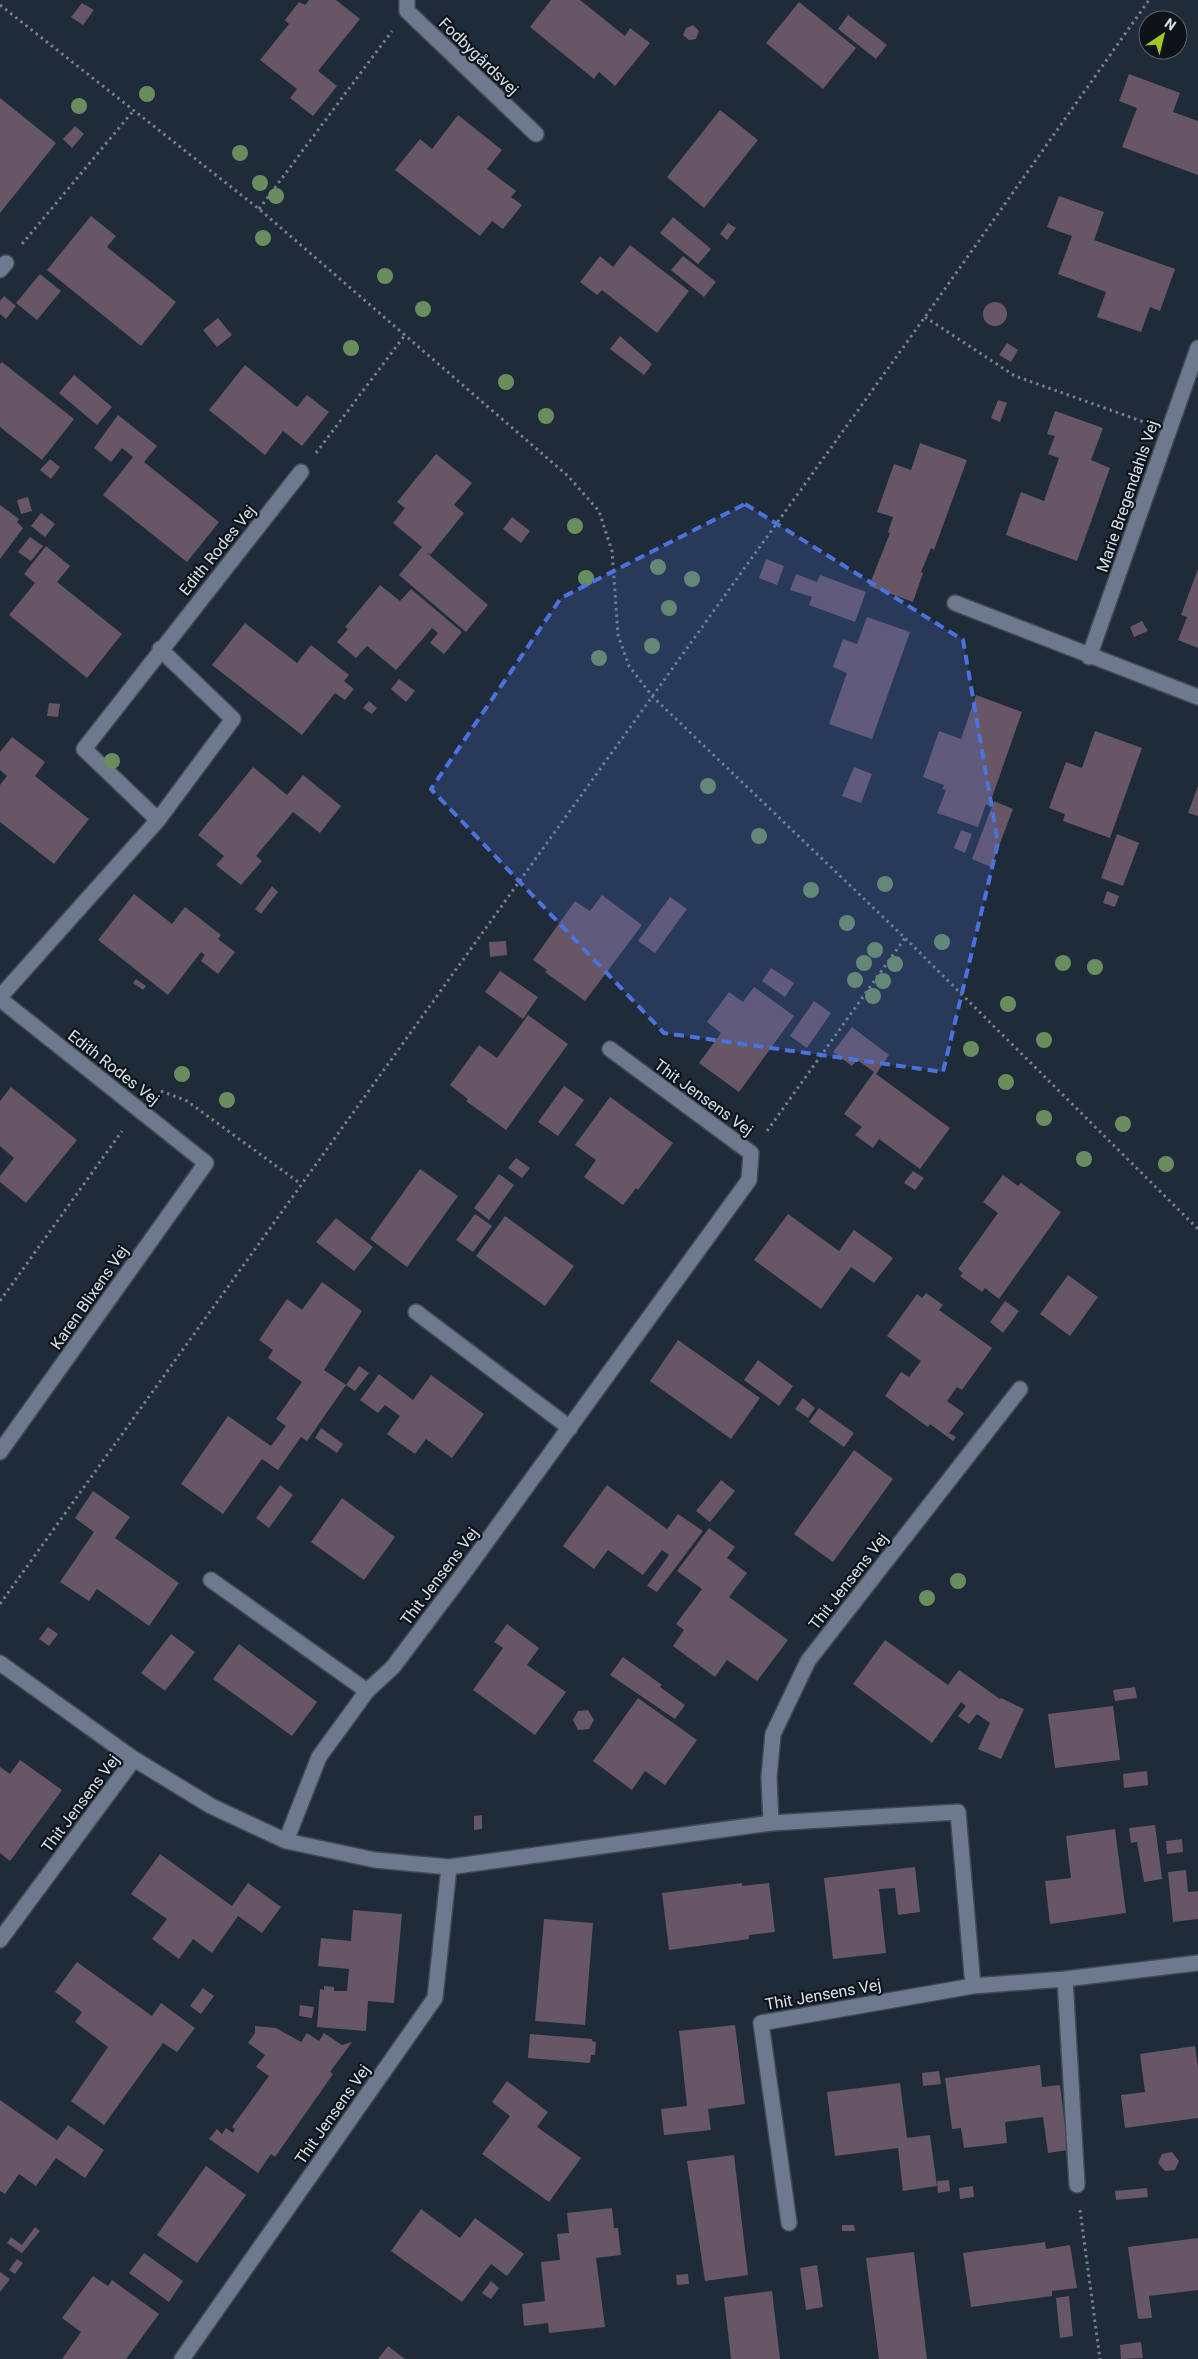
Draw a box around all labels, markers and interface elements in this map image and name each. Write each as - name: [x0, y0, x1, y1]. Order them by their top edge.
- north arrow: [1138, 10, 1188, 60]
- street label: Fodbygårdsvej: [435, 14, 522, 99]
- text: N: [1162, 15, 1179, 34]
- street label: Marie Bregendahls Vej: [1093, 418, 1162, 575]
- street label: Edith Rodes Vej: [175, 501, 260, 599]
- street label: Edith Rodes Vej: [64, 1026, 163, 1109]
- street label: Thit Jensens Vej: [651, 1055, 757, 1140]
- street label: Karen Blixens Vej: [46, 1242, 132, 1353]
- street label: Thit Jensens Vej: [396, 1524, 482, 1629]
- street label: Thit Jensens Vej: [805, 1529, 892, 1633]
- street label: Thit Jensens Vej: [37, 1751, 123, 1856]
- street label: Thit Jensens Vej: [764, 1975, 883, 2014]
- street label: Thit Jensens Vej: [291, 2061, 374, 2168]

